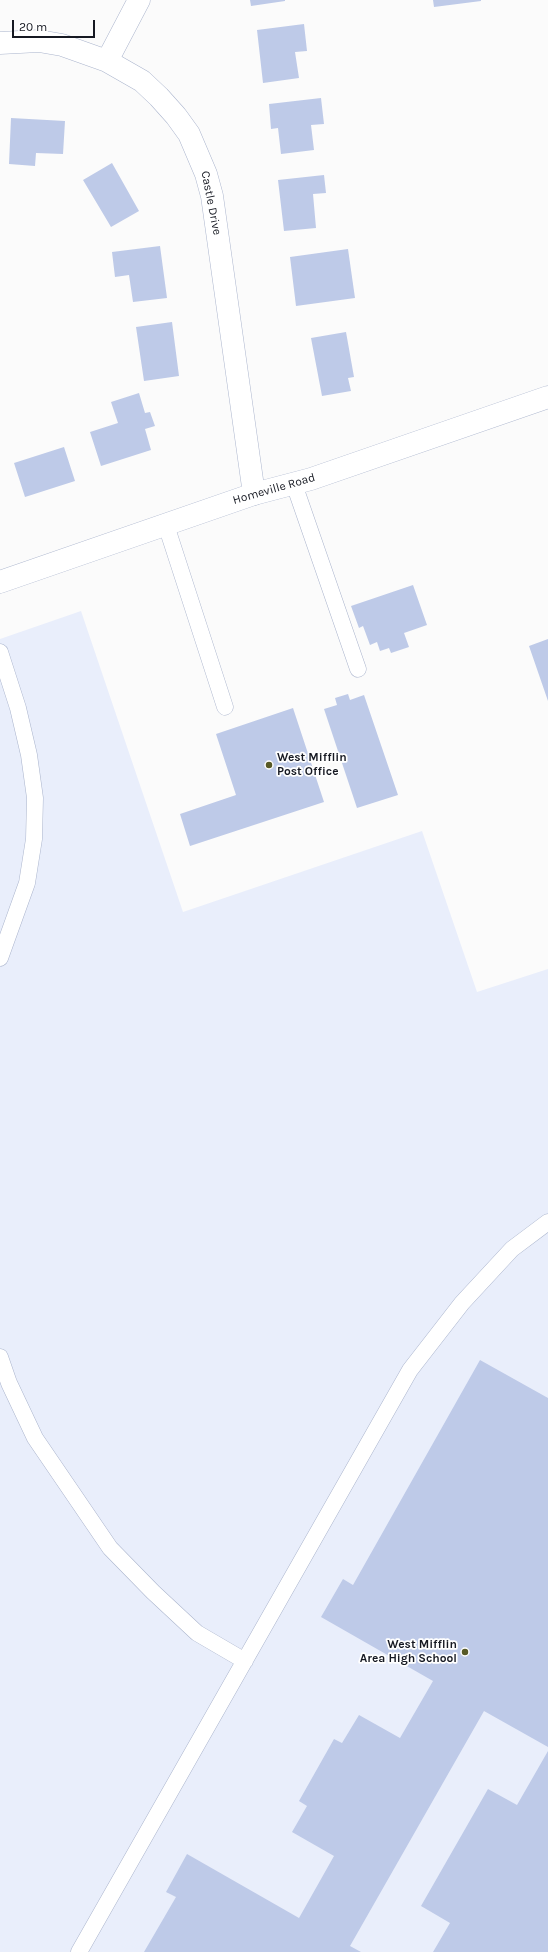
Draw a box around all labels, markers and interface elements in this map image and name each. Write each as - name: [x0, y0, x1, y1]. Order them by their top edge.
- scale bar: [14, 12, 97, 38]
- text: 20 m: [19, 20, 47, 34]
- street label: Castle Drive: [198, 170, 224, 236]
- street label: Homeville Road: [231, 470, 317, 508]
- place label: West Mifflin Post Office: [277, 751, 347, 779]
- marker: West Mifflin Post Office: [264, 760, 274, 770]
- place label: West Mifflin Area High School: [360, 1638, 457, 1666]
- marker: West Mifflin Area High School: [460, 1647, 470, 1657]

